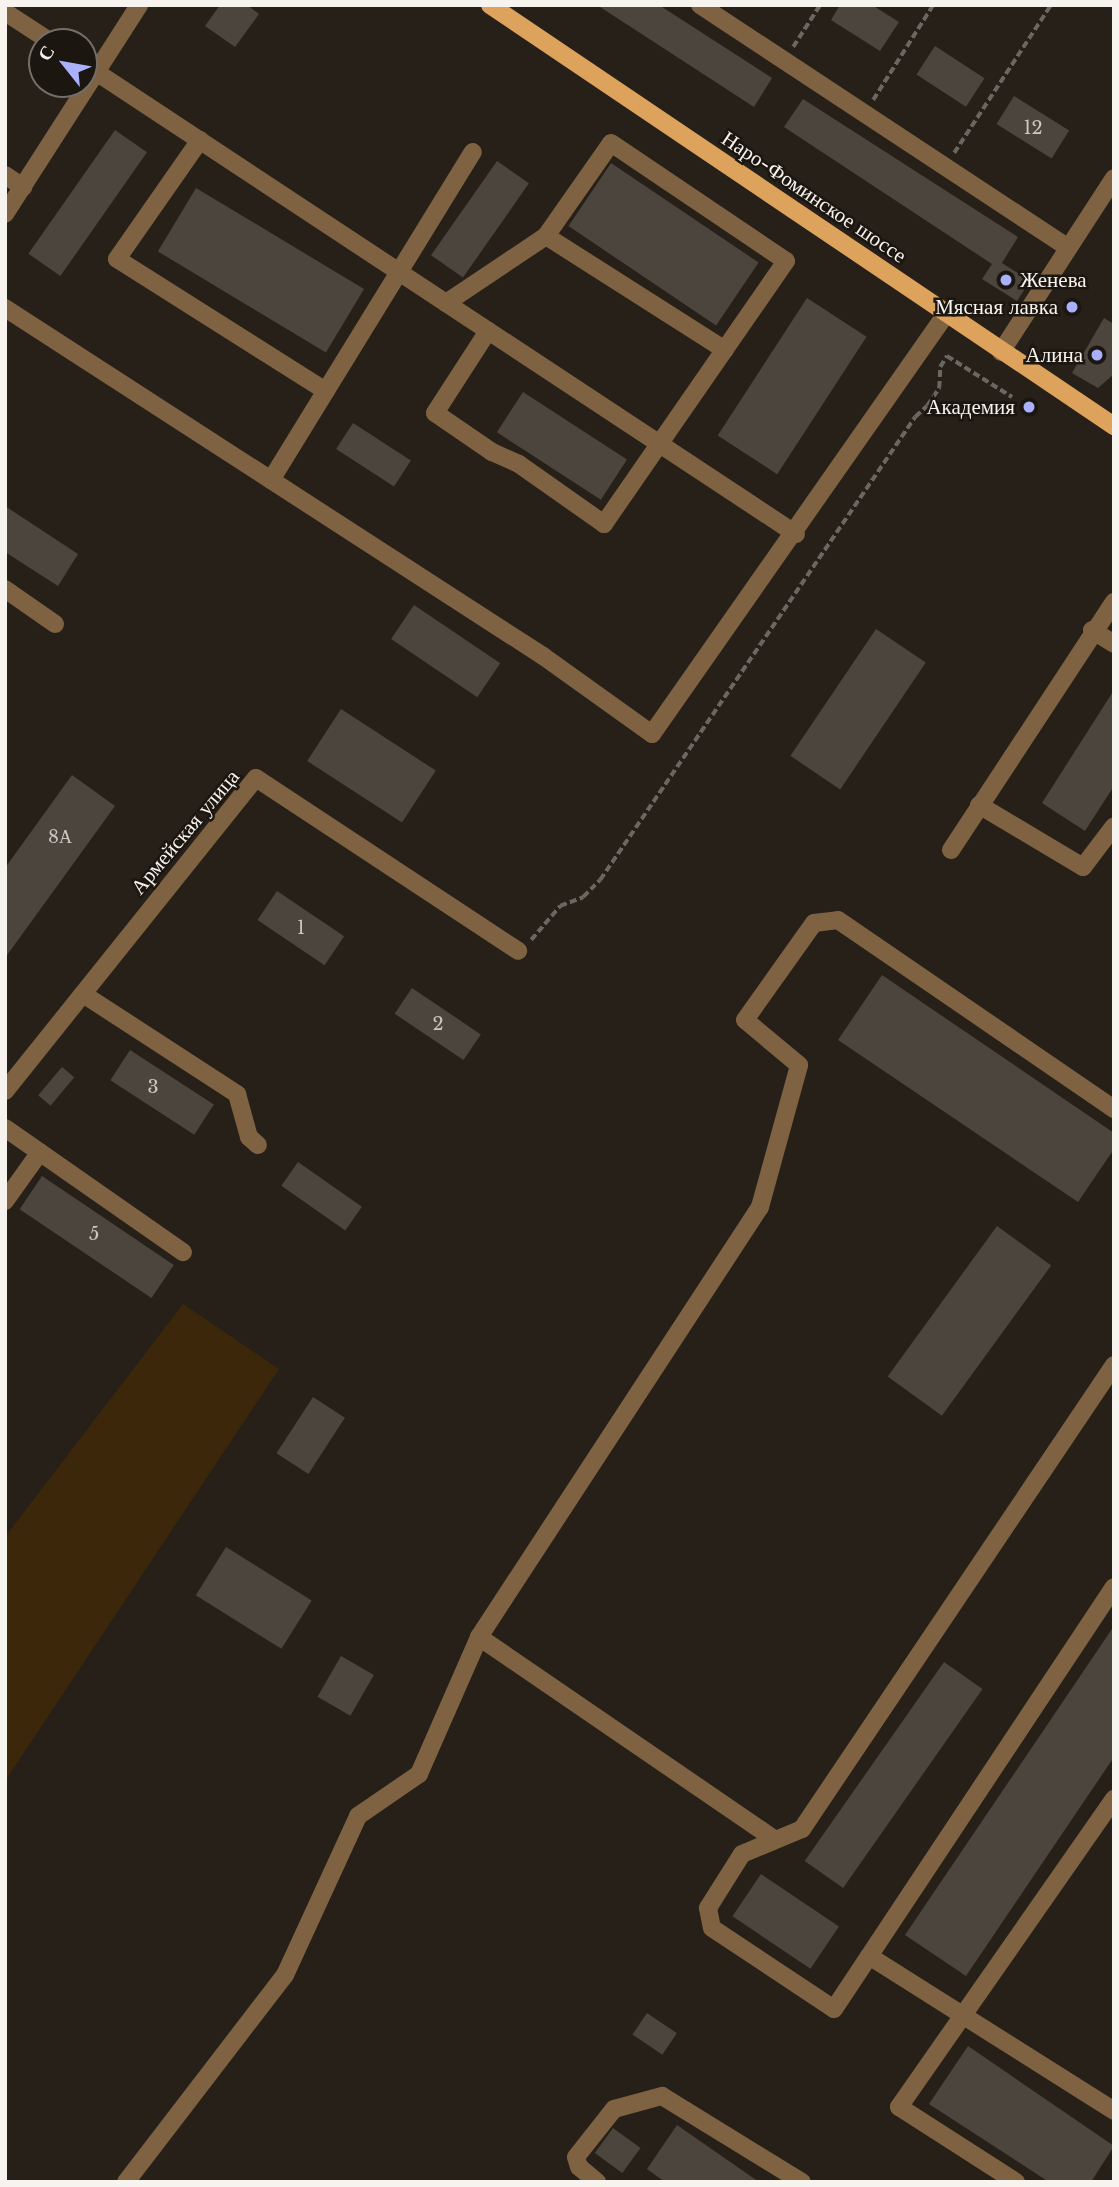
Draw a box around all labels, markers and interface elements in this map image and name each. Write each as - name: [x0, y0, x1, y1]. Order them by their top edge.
- north arrow: [28, 28, 98, 98]
- text: С: [33, 41, 60, 65]
- house number: 12: [1023, 117, 1043, 139]
- street label: Наро-Фоминское шоссе: [717, 126, 911, 268]
- place label: Женева: [1020, 267, 1087, 293]
- marker: Женева: [998, 272, 1014, 288]
- place label: Мясная лавка: [935, 294, 1058, 320]
- marker: Мясная лавка: [1064, 299, 1080, 315]
- place label: Алина: [1026, 342, 1083, 368]
- marker: Алина: [1089, 347, 1105, 363]
- place label: Академия: [926, 394, 1015, 420]
- marker: Академия: [1021, 399, 1037, 415]
- street label: Армейская улица: [125, 764, 245, 900]
- house number: 8А: [48, 826, 72, 848]
- house number: 1: [297, 917, 305, 939]
- house number: 2: [432, 1013, 444, 1035]
- house number: 3: [147, 1076, 159, 1098]
- house number: 5: [89, 1223, 99, 1245]

